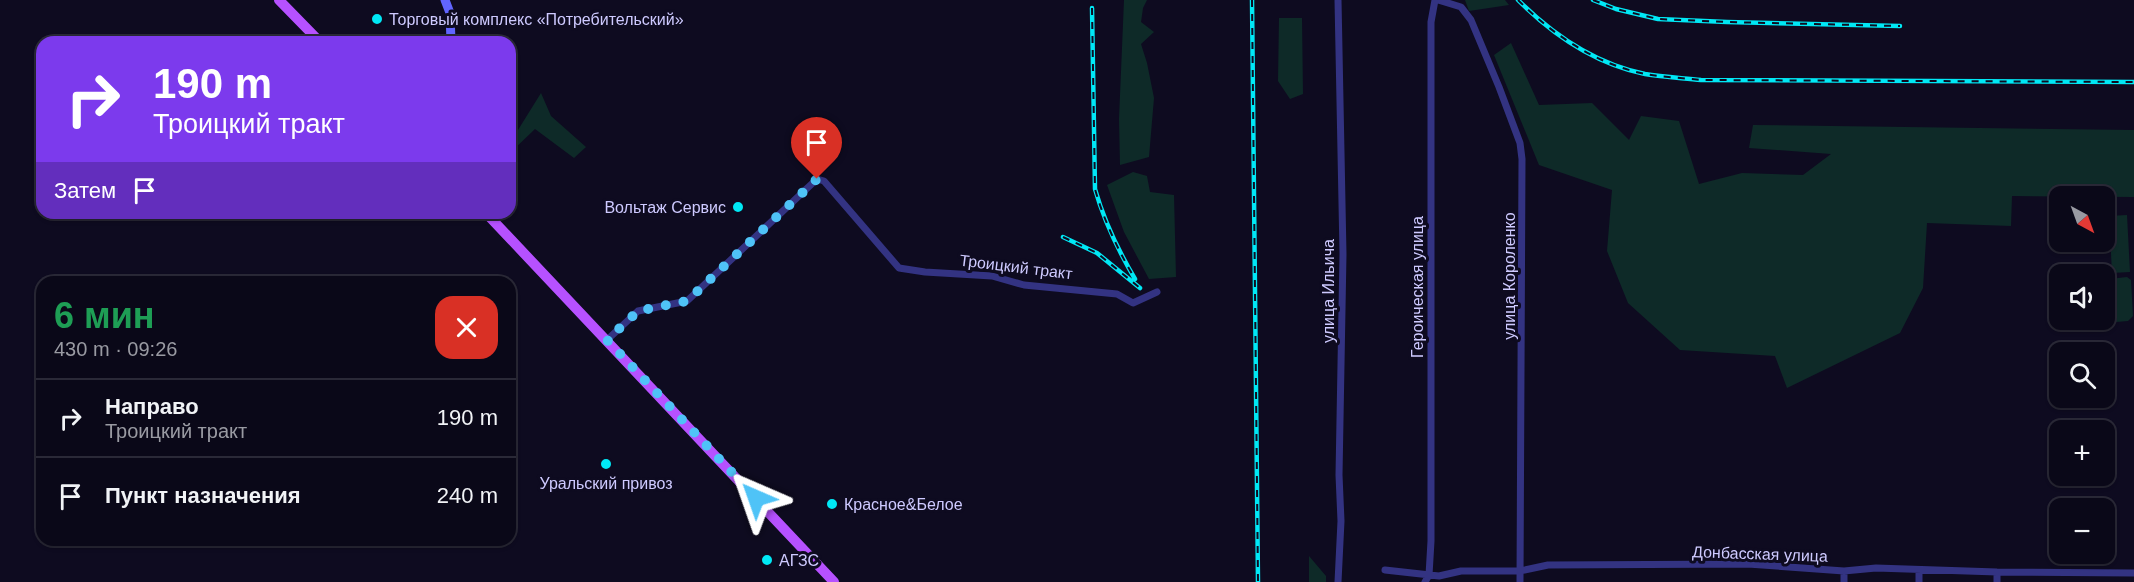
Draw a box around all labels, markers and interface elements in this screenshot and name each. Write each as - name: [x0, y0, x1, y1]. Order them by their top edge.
- place label: Торговый комплекс «Потребительский»: [389, 11, 684, 28]
- marker: Торговый комплекс «Потребительский»: [370, 12, 384, 26]
- icon: right: [54, 60, 132, 138]
- text: 190 m: [153, 60, 272, 107]
- text: Троицкий тракт: [153, 109, 345, 139]
- pin: [791, 117, 842, 179]
- icon: arrive: [800, 126, 833, 159]
- icon: arrive: [128, 174, 161, 207]
- text: Затем: [54, 178, 116, 203]
- north arrow: [2049, 186, 2115, 252]
- map controls: [2049, 186, 2115, 564]
- place label: Вольтаж Сервис: [604, 199, 726, 216]
- marker: Вольтаж Сервис: [731, 200, 745, 214]
- street label: улица Короленко: [1501, 212, 1518, 340]
- street label: Героическая улица: [1409, 216, 1426, 358]
- street label: улица Ильича: [1320, 239, 1337, 343]
- street label: Троицкий тракт: [959, 252, 1074, 282]
- button: sound: [2049, 264, 2115, 330]
- text: 6 мин: [54, 295, 155, 336]
- button: close: [435, 296, 498, 359]
- text: 430 m · 09:26: [54, 338, 177, 360]
- button: search: [2049, 342, 2115, 408]
- text: Направо: [105, 394, 199, 419]
- icon: right: [54, 402, 87, 435]
- text: 190 m: [437, 405, 498, 430]
- text: Троицкий тракт: [105, 420, 247, 442]
- button: +: [2049, 420, 2115, 486]
- marker: Уральский привоз: [599, 457, 613, 471]
- position arrow: [724, 466, 788, 530]
- place label: Уральский привоз: [539, 475, 673, 492]
- icon: arrive: [54, 480, 87, 513]
- text: Пункт назначения: [105, 483, 301, 508]
- text: 240 m: [437, 483, 498, 508]
- place label: Красное&Белое: [844, 496, 963, 513]
- marker: Красное&Белое: [825, 497, 839, 511]
- button: −: [2049, 498, 2115, 564]
- street label: Донбасская улица: [1692, 543, 1828, 565]
- place label: АГЗС: [779, 552, 819, 569]
- marker: АГЗС: [760, 553, 774, 567]

